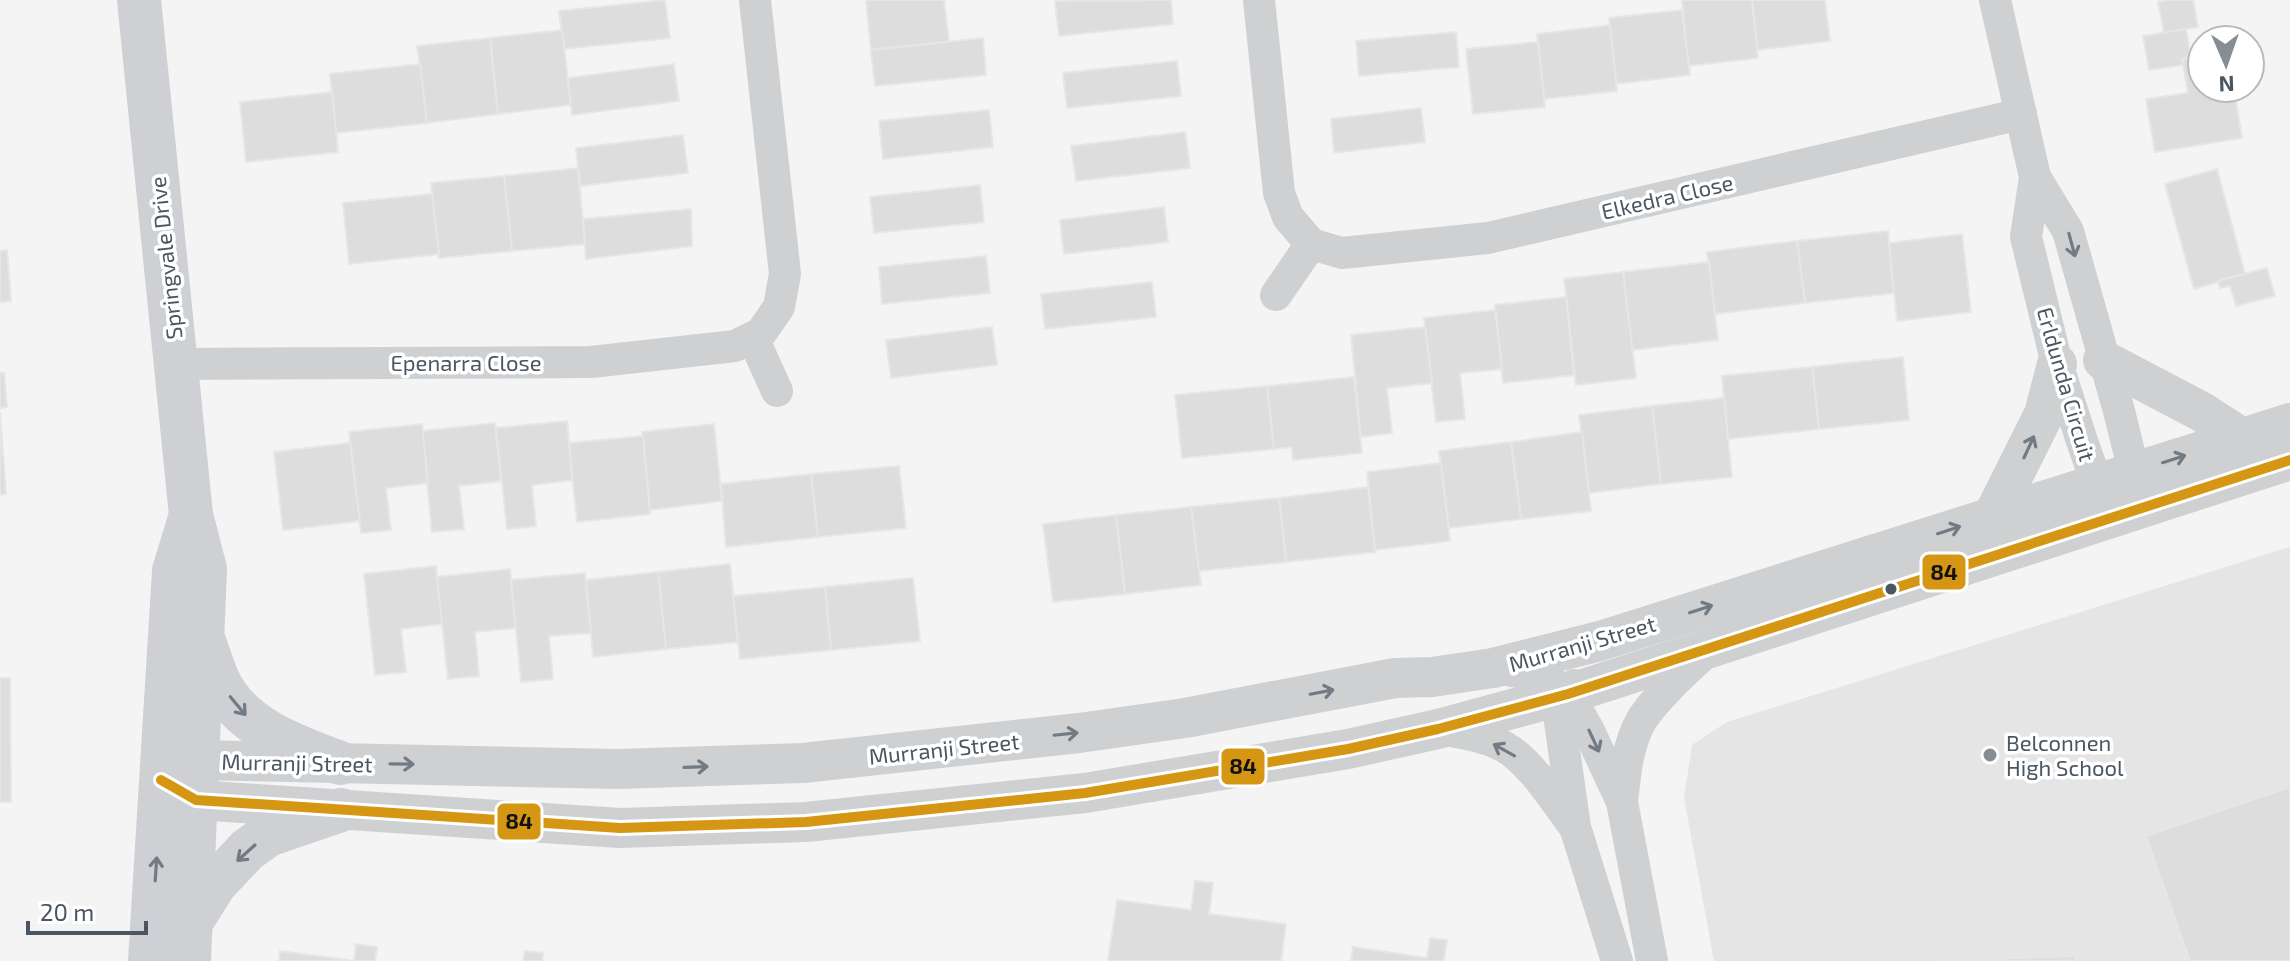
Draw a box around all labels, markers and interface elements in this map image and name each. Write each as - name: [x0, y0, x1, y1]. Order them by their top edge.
- north arrow: [2186, 24, 2266, 104]
- text: N: [2218, 72, 2235, 98]
- street label: Elkedra Close: [1599, 168, 1735, 224]
- street label: Springvale Drive: [144, 175, 186, 341]
- one-way arrow: [2065, 232, 2080, 258]
- street label: Erldunda Circuit: [2033, 304, 2101, 464]
- street label: Epenarra Close: [391, 349, 541, 375]
- one-way arrow: [2022, 436, 2037, 460]
- one-way arrow: [2161, 451, 2186, 466]
- one-way arrow: [1936, 522, 1961, 536]
- line badge: 84: [1921, 553, 1967, 591]
- text: 84: [1930, 558, 1958, 584]
- unlabelled marker: [1883, 581, 1899, 597]
- one-way arrow: [1688, 600, 1713, 615]
- street label: Murranji Street: [1506, 610, 1659, 677]
- one-way arrow: [1309, 684, 1335, 699]
- one-way arrow: [229, 696, 247, 716]
- street label: Murranji Street: [867, 727, 1021, 770]
- one-way arrow: [1052, 727, 1079, 742]
- one-way arrow: [1587, 729, 1602, 753]
- place label: Belconnen High School: [2006, 729, 2124, 780]
- one-way arrow: [1493, 741, 1516, 757]
- marker: Belconnen High School: [1981, 746, 1999, 764]
- line badge: 84: [1220, 747, 1266, 786]
- street label: Murranji Street: [221, 748, 373, 777]
- text: 84: [1229, 752, 1257, 778]
- one-way arrow: [388, 757, 415, 772]
- one-way arrow: [682, 759, 709, 774]
- line badge: 84: [496, 802, 542, 841]
- text: 84: [505, 807, 533, 833]
- one-way arrow: [236, 843, 256, 861]
- one-way arrow: [149, 856, 164, 883]
- scale bar: [28, 885, 146, 935]
- text: 20 m: [40, 897, 94, 926]

